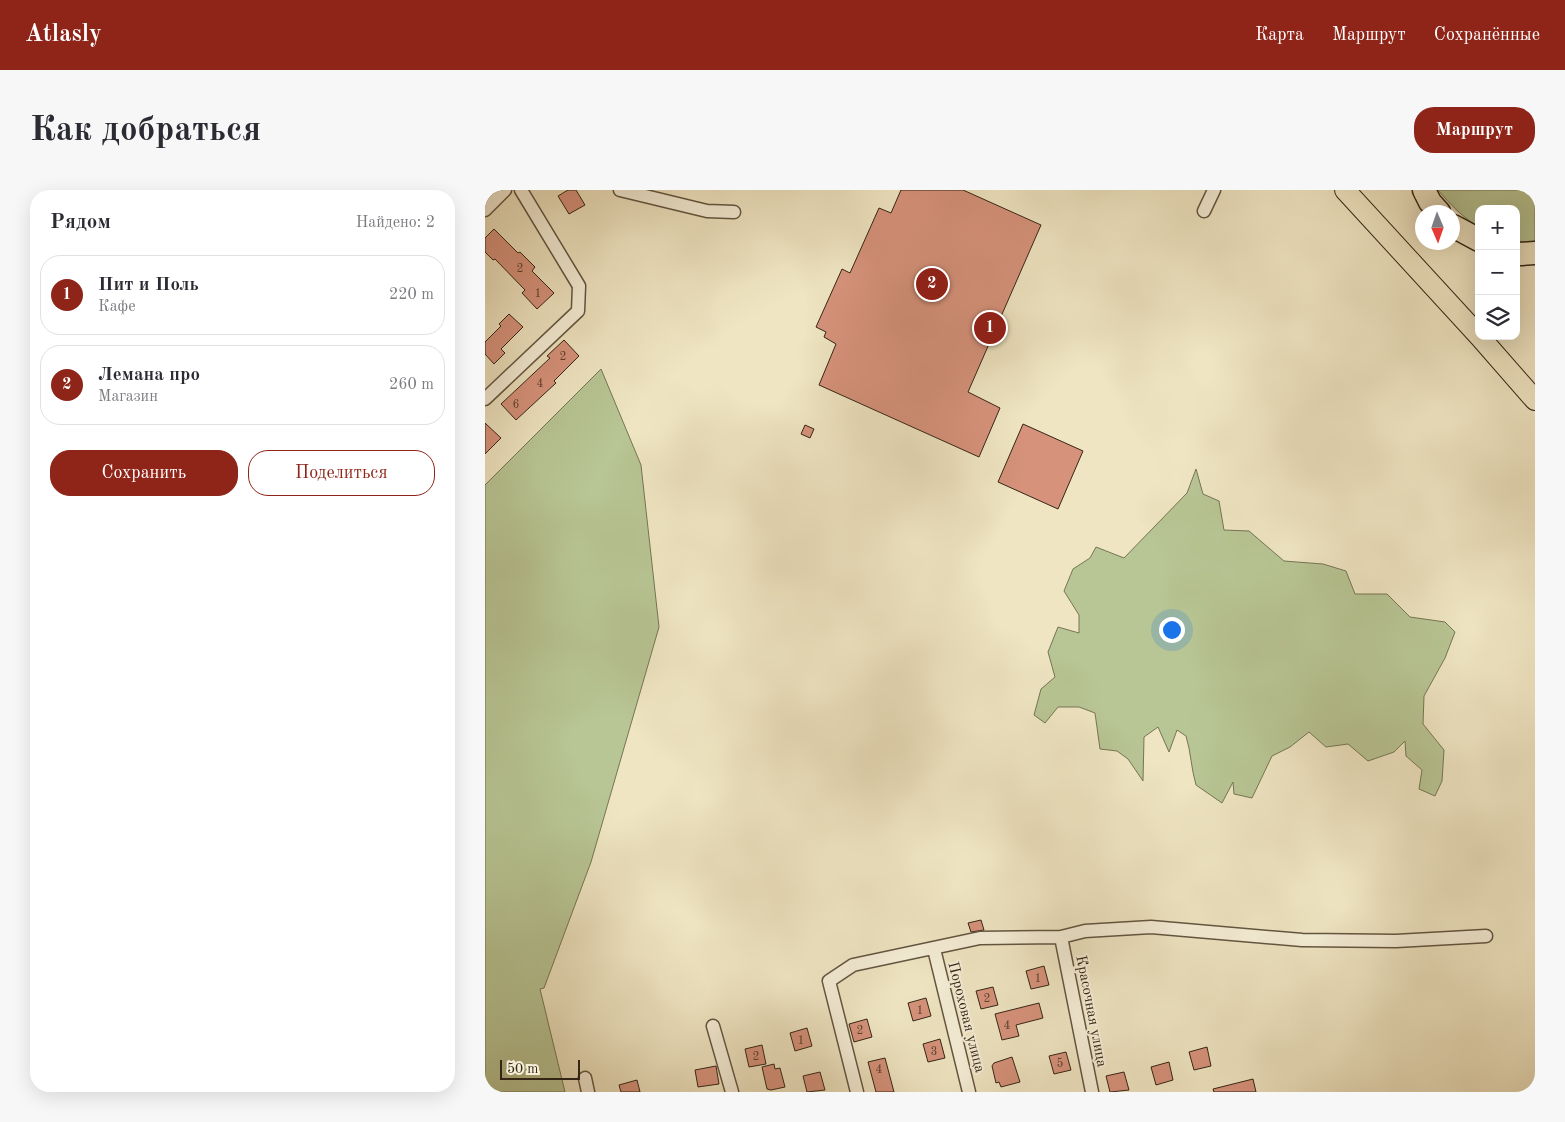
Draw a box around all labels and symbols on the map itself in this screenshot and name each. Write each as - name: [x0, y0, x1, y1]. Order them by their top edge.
- north arrow: [1415, 205, 1460, 250]
- house number: 2: [517, 263, 523, 275]
- pin: 2: [916, 265, 948, 303]
- house number: 1: [535, 288, 541, 300]
- pin: 1: [974, 309, 1006, 347]
- house number: 2: [560, 351, 566, 363]
- house number: 4: [537, 378, 544, 390]
- house number: 6: [513, 399, 520, 411]
- your location: [1159, 617, 1185, 643]
- street label: Красочная улица: [1072, 954, 1109, 1069]
- street label: Пороховая улица: [944, 960, 987, 1075]
- house number: 1: [1035, 973, 1041, 985]
- house number: 2: [984, 993, 990, 1005]
- house number: 1: [917, 1005, 923, 1017]
- house number: 4: [1004, 1020, 1011, 1032]
- house number: 2: [857, 1025, 863, 1037]
- house number: 1: [798, 1035, 804, 1047]
- house number: 3: [931, 1046, 937, 1058]
- house number: 2: [753, 1051, 759, 1063]
- scale bar: [500, 1057, 580, 1080]
- house number: 5: [1057, 1057, 1064, 1070]
- house number: 4: [876, 1064, 883, 1076]

